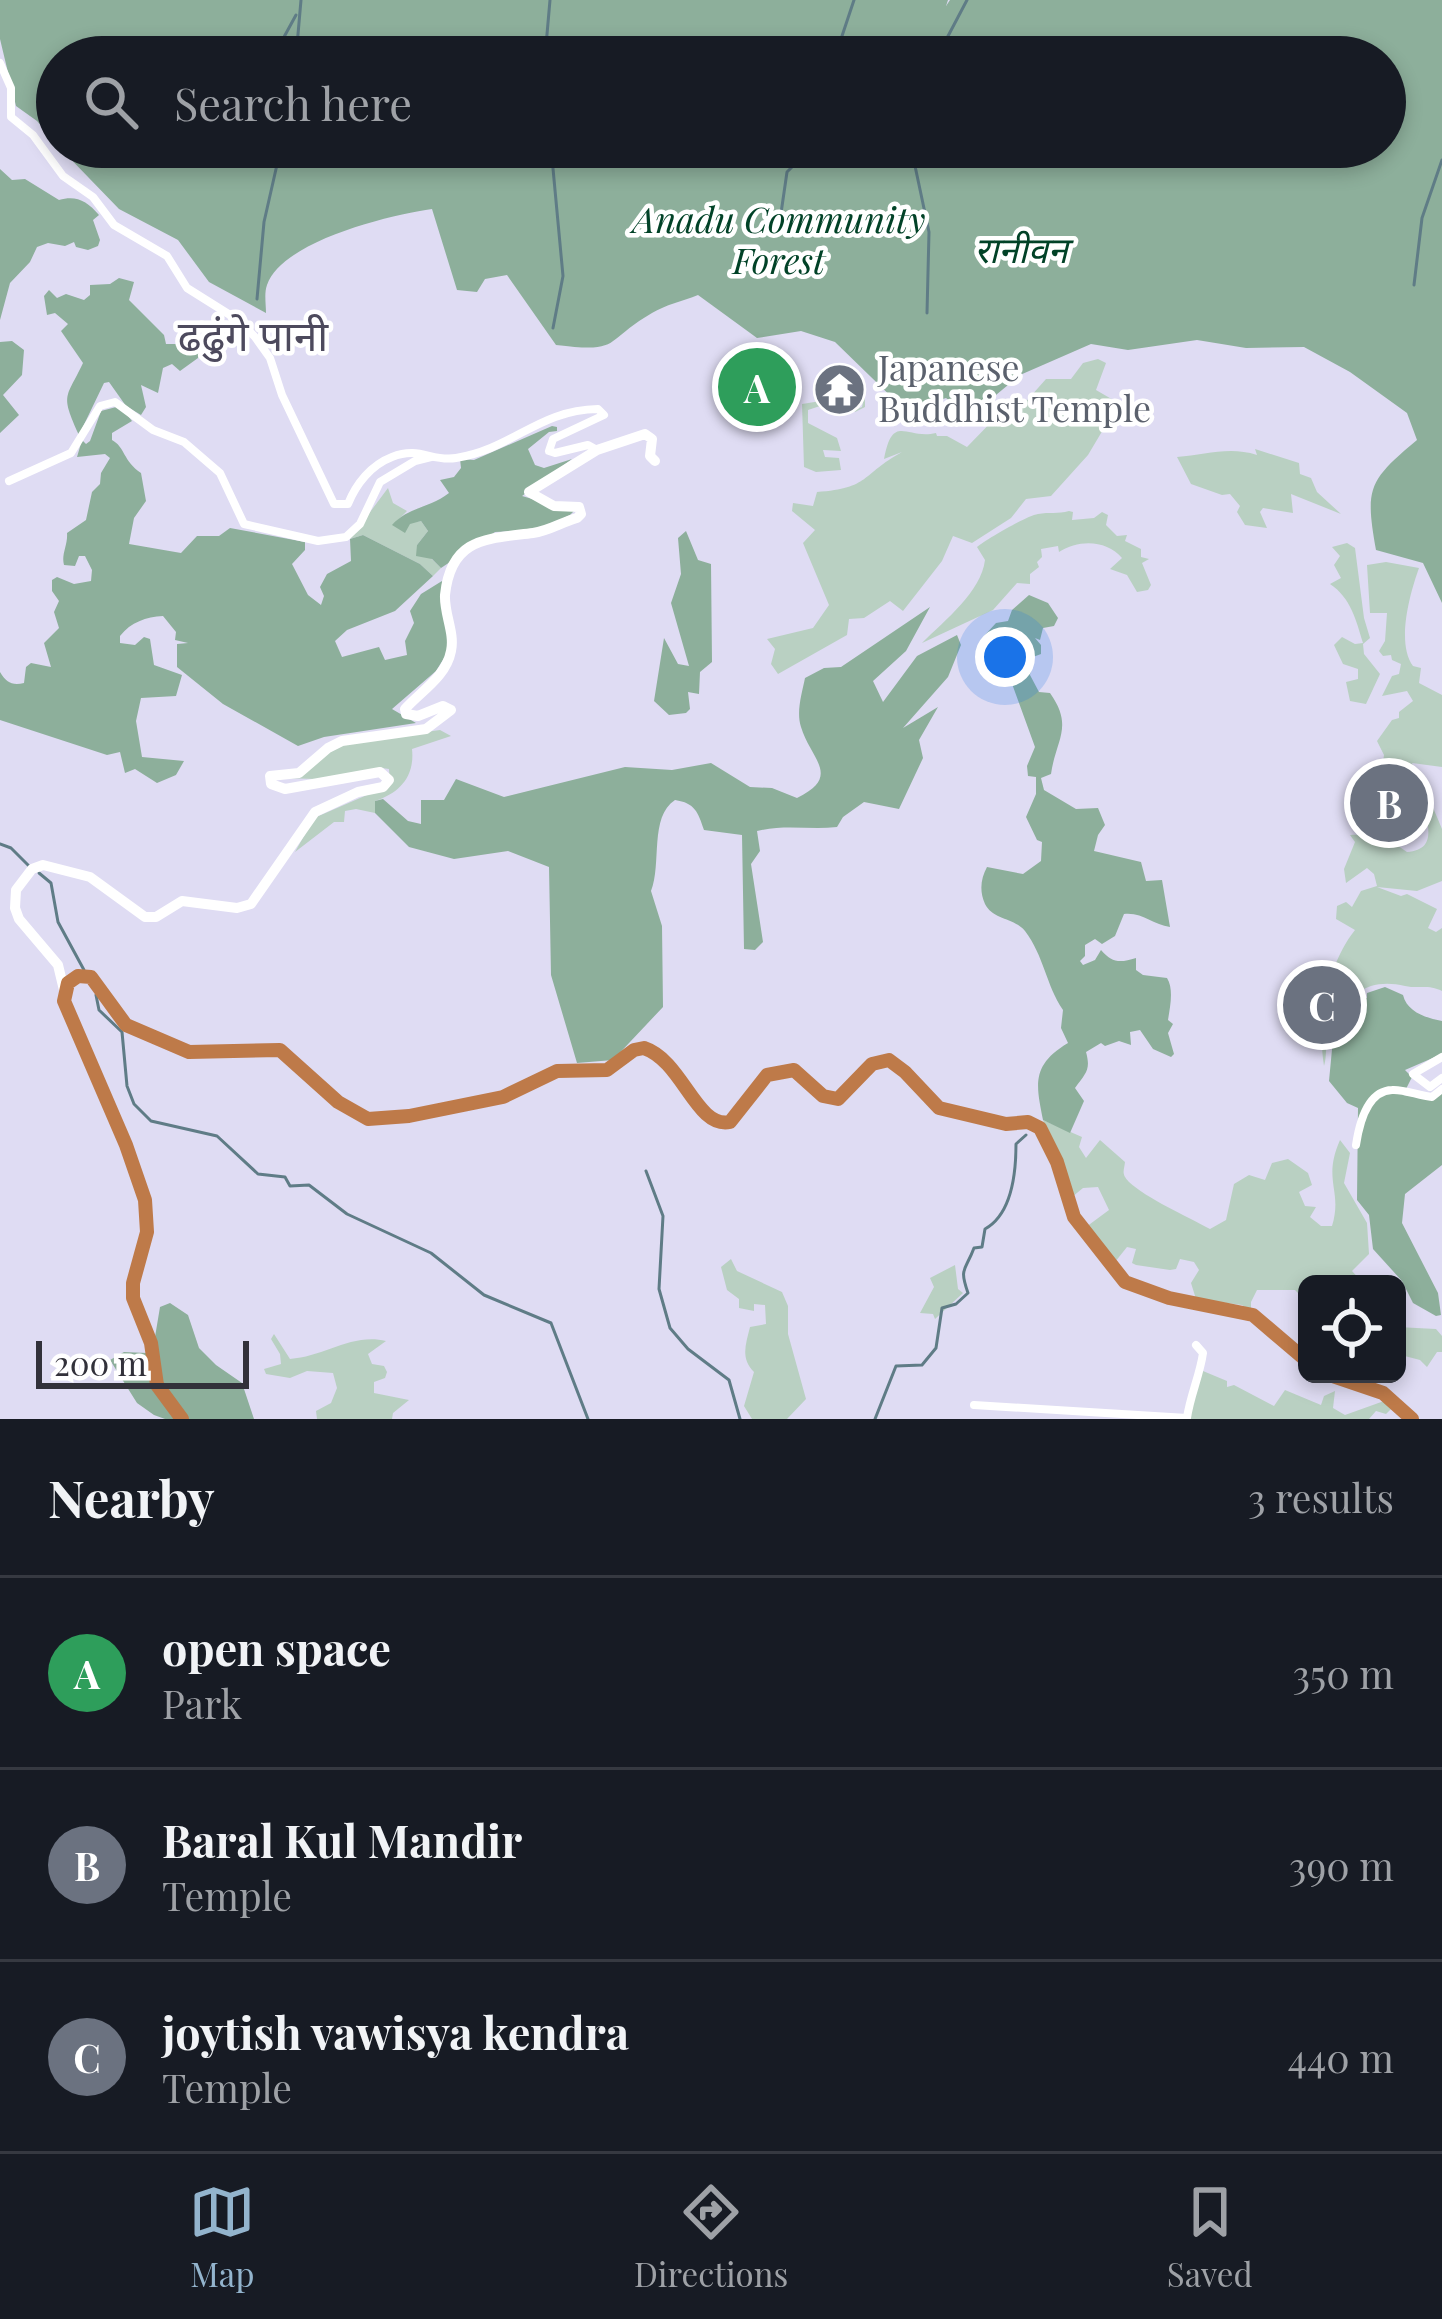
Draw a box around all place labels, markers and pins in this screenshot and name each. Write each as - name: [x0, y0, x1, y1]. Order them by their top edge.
- pin: A: [718, 342, 796, 432]
- place label: Japanese Buddhist Temple: [877, 342, 1151, 431]
- temple icon: Japanese Buddhist Temple: [811, 361, 867, 417]
- pin: B: [1350, 758, 1428, 848]
- pin: C: [1283, 960, 1361, 1050]

